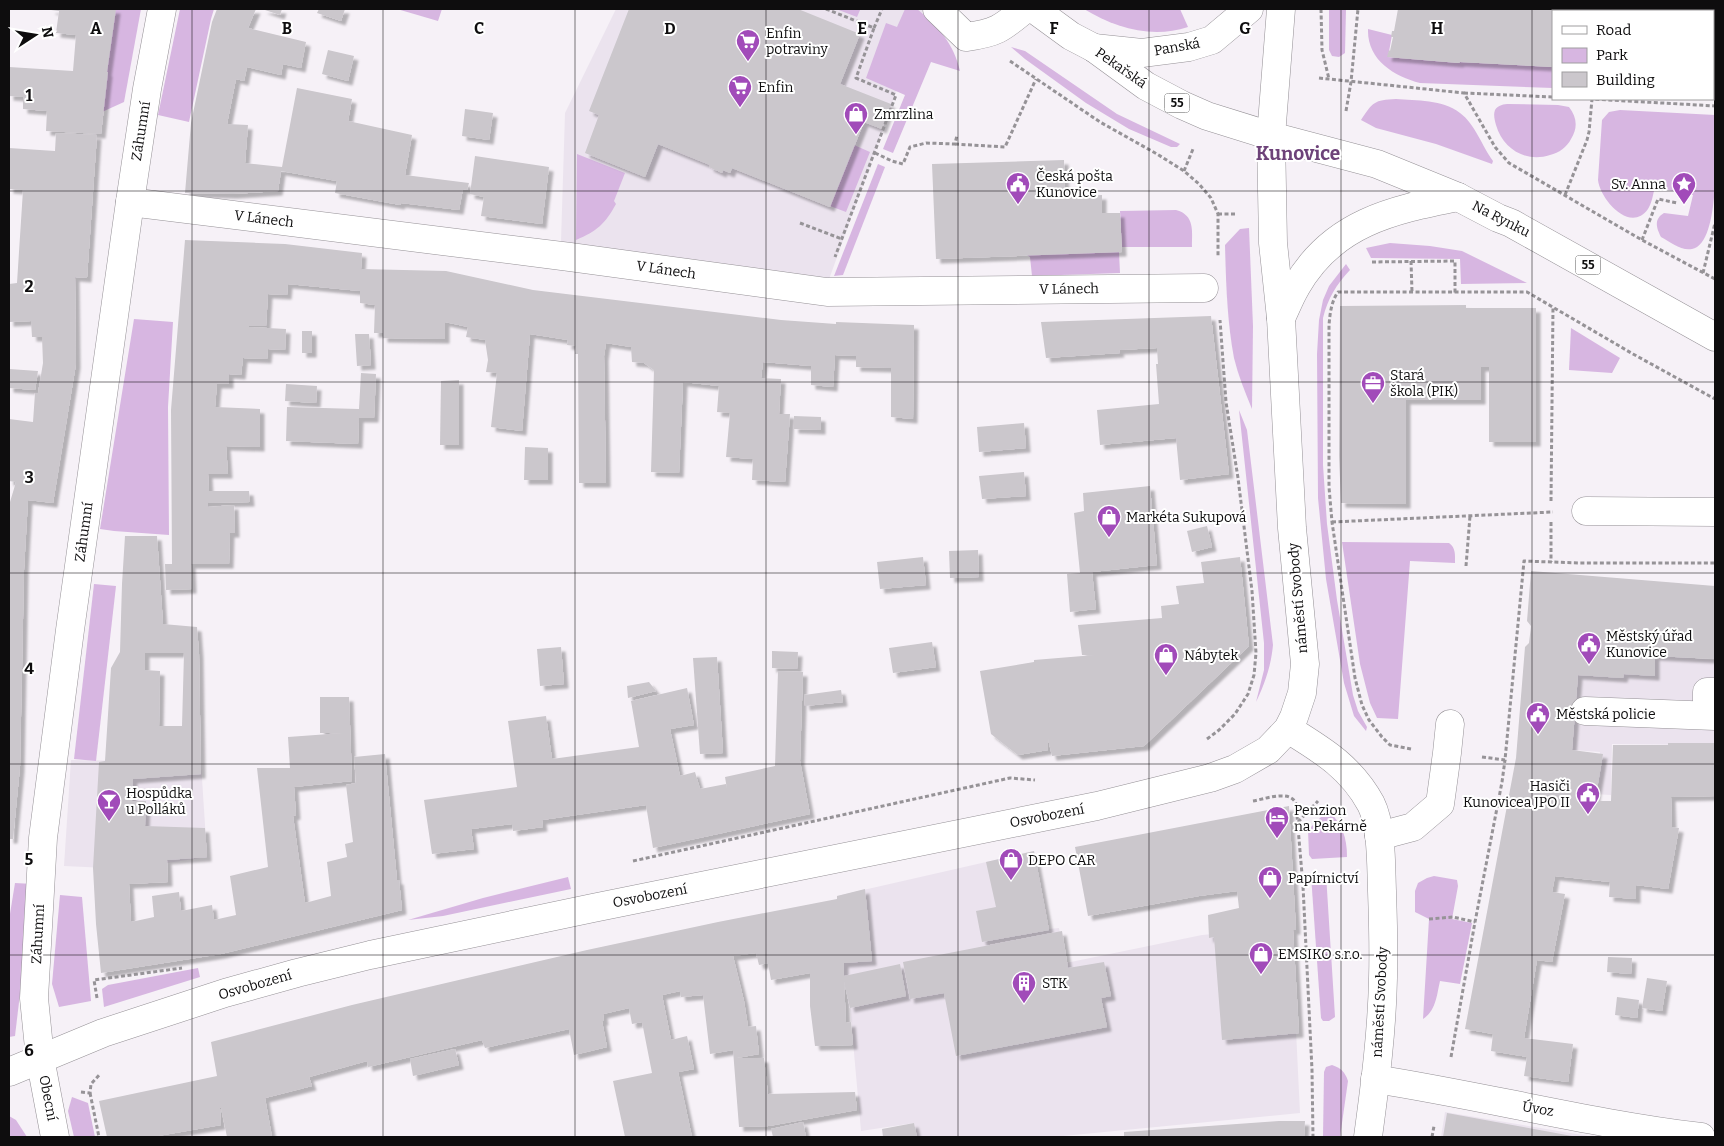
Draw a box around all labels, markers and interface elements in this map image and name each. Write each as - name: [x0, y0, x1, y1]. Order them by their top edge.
- north arrow: [10, 10, 60, 60]
- legend: [1552, 10, 1714, 100]
- text: A: [90, 19, 102, 38]
- text: B: [282, 19, 292, 38]
- text: C: [474, 19, 484, 38]
- text: D: [664, 19, 676, 38]
- text: E: [857, 19, 867, 38]
- text: F: [1050, 19, 1059, 38]
- text: G: [1239, 19, 1251, 38]
- text: H: [1431, 19, 1444, 38]
- text: Road: [1596, 21, 1631, 39]
- text: N: [38, 25, 57, 40]
- place label: Enfin potraviny: [766, 25, 828, 58]
- supermarket icon: Enfin potraviny: [735, 28, 761, 62]
- street label: Panská: [1153, 35, 1202, 59]
- street label: Pekařská: [1092, 44, 1150, 92]
- text: Park: [1596, 46, 1628, 64]
- text: Building: [1596, 71, 1655, 89]
- supermarket icon: Enfin: [727, 74, 753, 108]
- place label: Enfin: [758, 79, 794, 96]
- text: 1: [26, 86, 33, 105]
- road number: 55: [1164, 94, 1190, 112]
- street label: Záhumní: [128, 99, 154, 162]
- shop icon: Zmrzlina: [843, 101, 869, 135]
- place label: Zmrzlina: [874, 106, 934, 123]
- district label: Kunovice: [1256, 142, 1340, 165]
- place label: Česká pošta Kunovice: [1036, 167, 1113, 201]
- public building icon: Česká pošta Kunovice: [1005, 171, 1031, 205]
- place icon: Sv. Anna: [1671, 171, 1697, 205]
- place label: Sv. Anna: [1611, 176, 1666, 193]
- street label: Na Rynku: [1469, 197, 1533, 241]
- street label: V Lánech: [233, 207, 295, 231]
- road number: 55: [1576, 256, 1600, 274]
- street label: V Lánech: [635, 257, 697, 283]
- text: 2: [24, 277, 34, 296]
- street label: V Lánech: [1039, 280, 1099, 298]
- place label: Stará škola (PIK): [1390, 367, 1458, 400]
- office icon: Stará škola (PIK): [1360, 370, 1386, 404]
- text: 3: [24, 468, 34, 487]
- street label: Záhumní: [71, 500, 97, 563]
- shop icon: Markéta Sukupová: [1096, 504, 1122, 538]
- place label: Markéta Sukupová: [1126, 509, 1247, 526]
- street label: náměstí Svobody: [1285, 541, 1311, 654]
- place label: Městský úřad Kunovice: [1606, 628, 1693, 661]
- public building icon: Městský úřad Kunovice: [1576, 631, 1602, 665]
- shop icon: Nábytek: [1153, 642, 1179, 676]
- place label: Nábytek: [1184, 647, 1238, 664]
- text: 4: [24, 659, 34, 678]
- public building icon: Městská policie: [1525, 701, 1551, 735]
- place label: Městská policie: [1556, 706, 1656, 723]
- place label: Hasiči Kunovicea JPO II: [1463, 778, 1570, 811]
- public building icon: Hasiči Kunovicea JPO II: [1575, 781, 1601, 815]
- place label: Hospůdka u Polláků: [126, 785, 193, 818]
- bar icon: Hospůdka u Polláků: [96, 788, 122, 822]
- street label: Osvobození: [1008, 800, 1087, 832]
- place label: Penzion na Pekárně: [1294, 802, 1367, 835]
- hotel icon: Penzion na Pekárně: [1264, 805, 1290, 839]
- shop icon: DEPO CAR: [998, 847, 1024, 881]
- text: 5: [25, 850, 34, 869]
- place label: DEPO CAR: [1028, 852, 1095, 869]
- shop icon: Papírnictví: [1257, 865, 1283, 899]
- place label: Papírnictví: [1288, 870, 1359, 887]
- street label: Osvobození: [611, 880, 690, 912]
- street label: Záhumní: [28, 903, 48, 964]
- shop icon: EMSIKO s.r.o.: [1248, 941, 1274, 975]
- place label: EMSIKO s.r.o.: [1278, 946, 1363, 963]
- street label: náměstí Svobody: [1369, 946, 1391, 1058]
- street label: Osvobození: [216, 966, 294, 1004]
- building icon: STK: [1011, 970, 1037, 1004]
- place label: STK: [1042, 975, 1068, 992]
- text: 6: [24, 1041, 34, 1060]
- street label: Obecní: [35, 1074, 61, 1123]
- street label: Úvoz: [1521, 1097, 1556, 1120]

